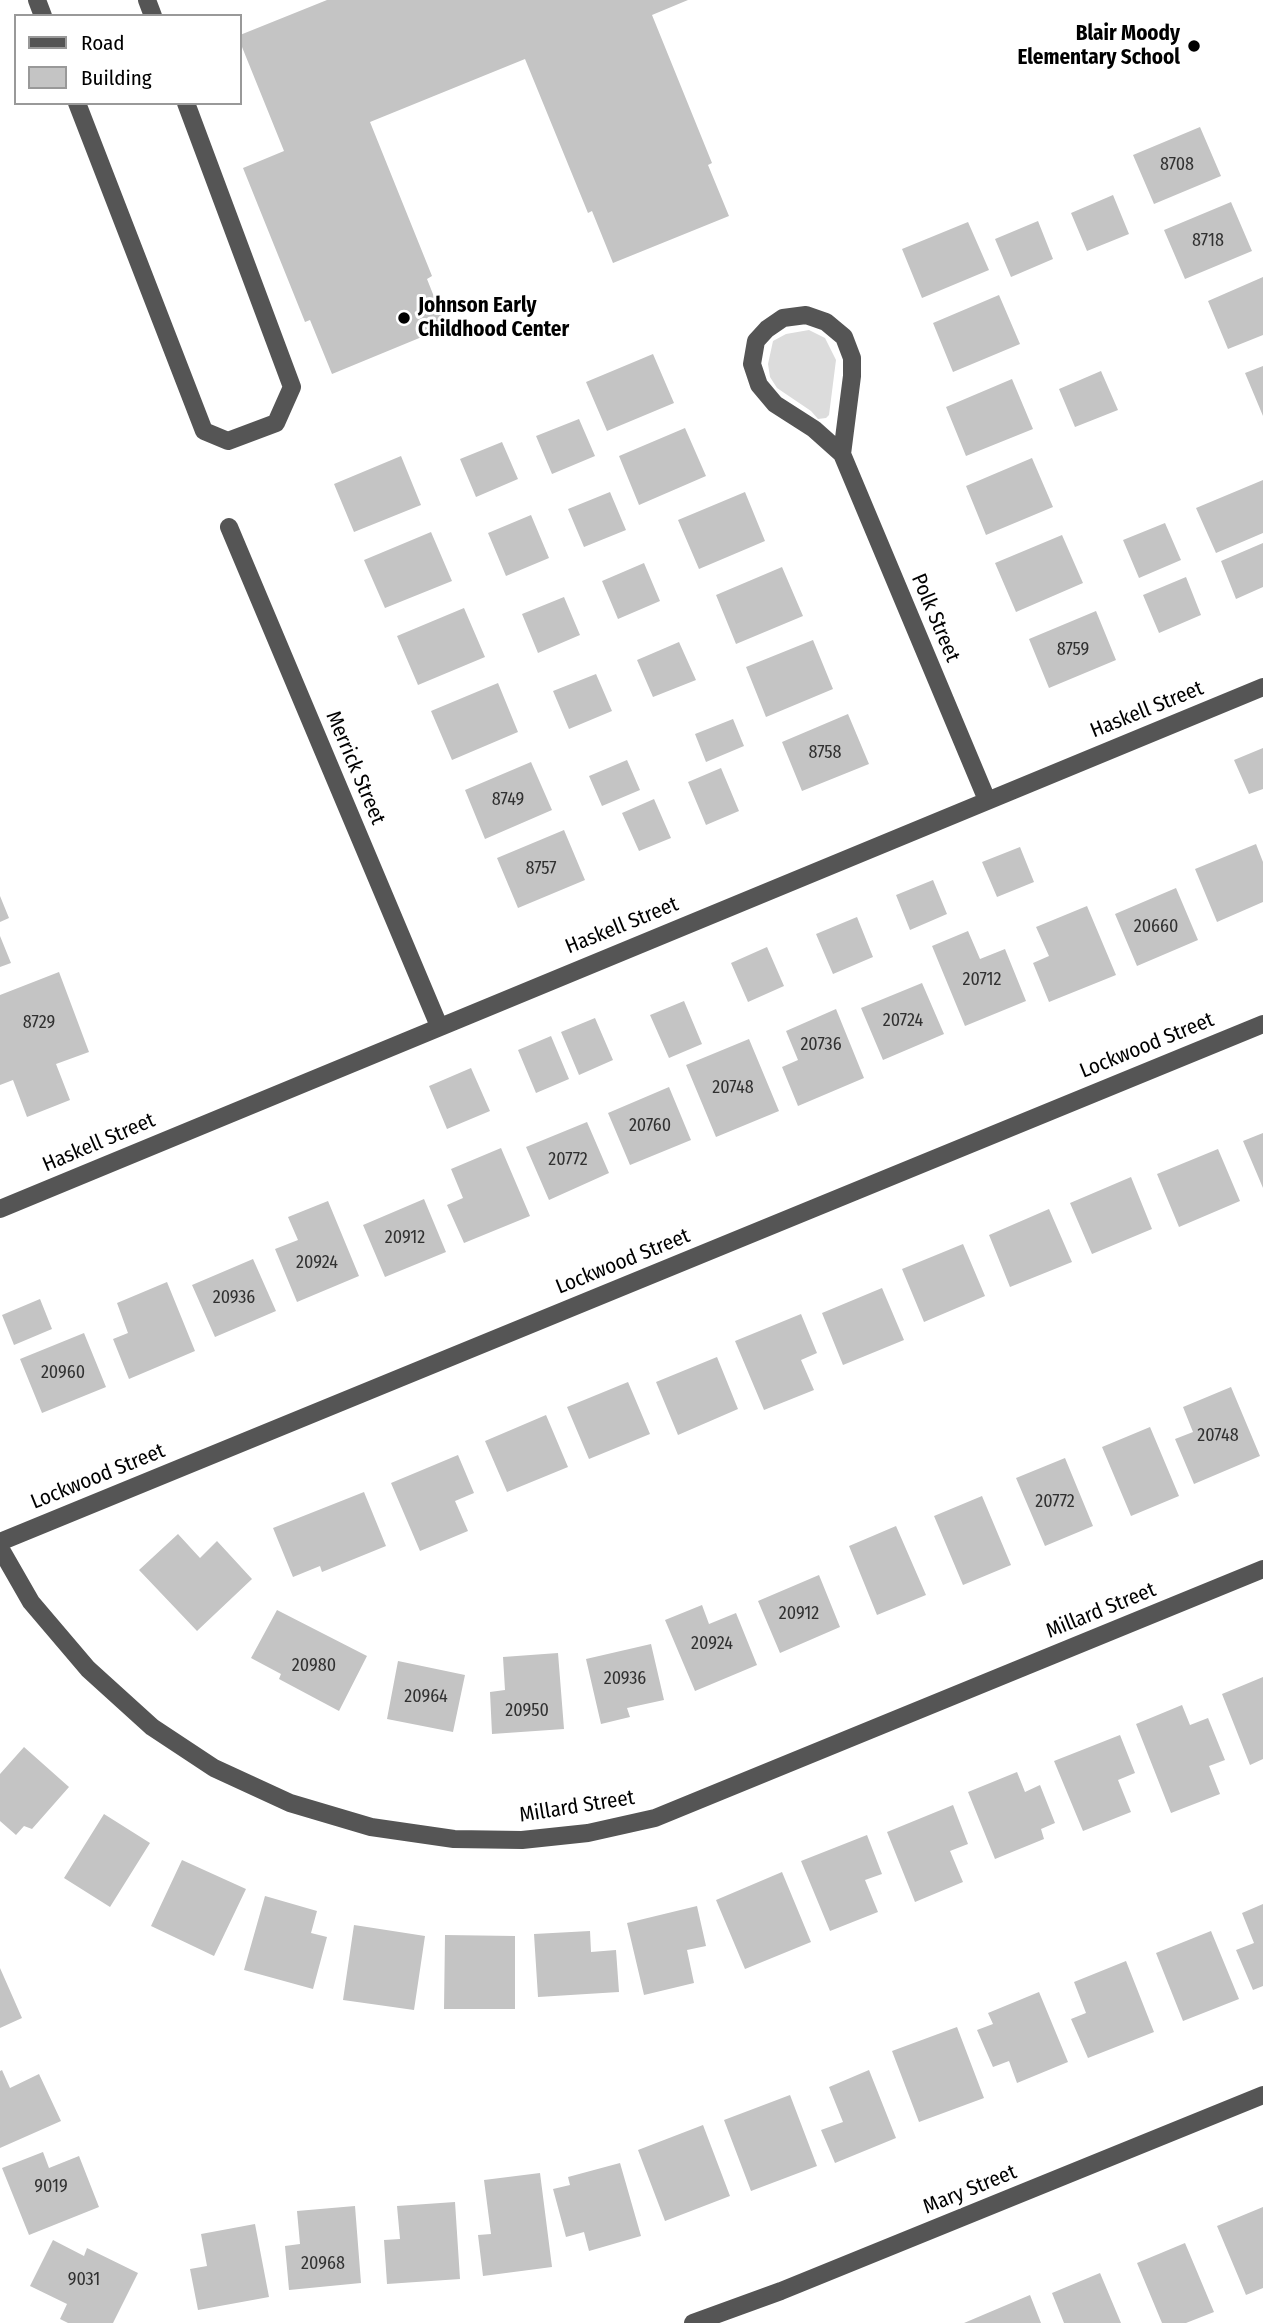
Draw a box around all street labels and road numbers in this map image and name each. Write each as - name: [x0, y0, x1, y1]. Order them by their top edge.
- street label: Polk Street: [905, 570, 965, 666]
- street label: Haskell Street: [1087, 676, 1207, 744]
- street label: Merrick Street: [320, 708, 390, 828]
- street label: Haskell Street: [562, 892, 682, 960]
- street label: Lockwood Street: [1076, 1008, 1218, 1084]
- street label: Haskell Street: [39, 1108, 159, 1178]
- street label: Lockwood Street: [552, 1224, 694, 1300]
- street label: Lockwood Street: [27, 1439, 169, 1515]
- street label: Millard Street: [1042, 1578, 1160, 1644]
- street label: Millard Street: [518, 1785, 636, 1829]
- street label: Mary Street: [920, 2160, 1020, 2220]

